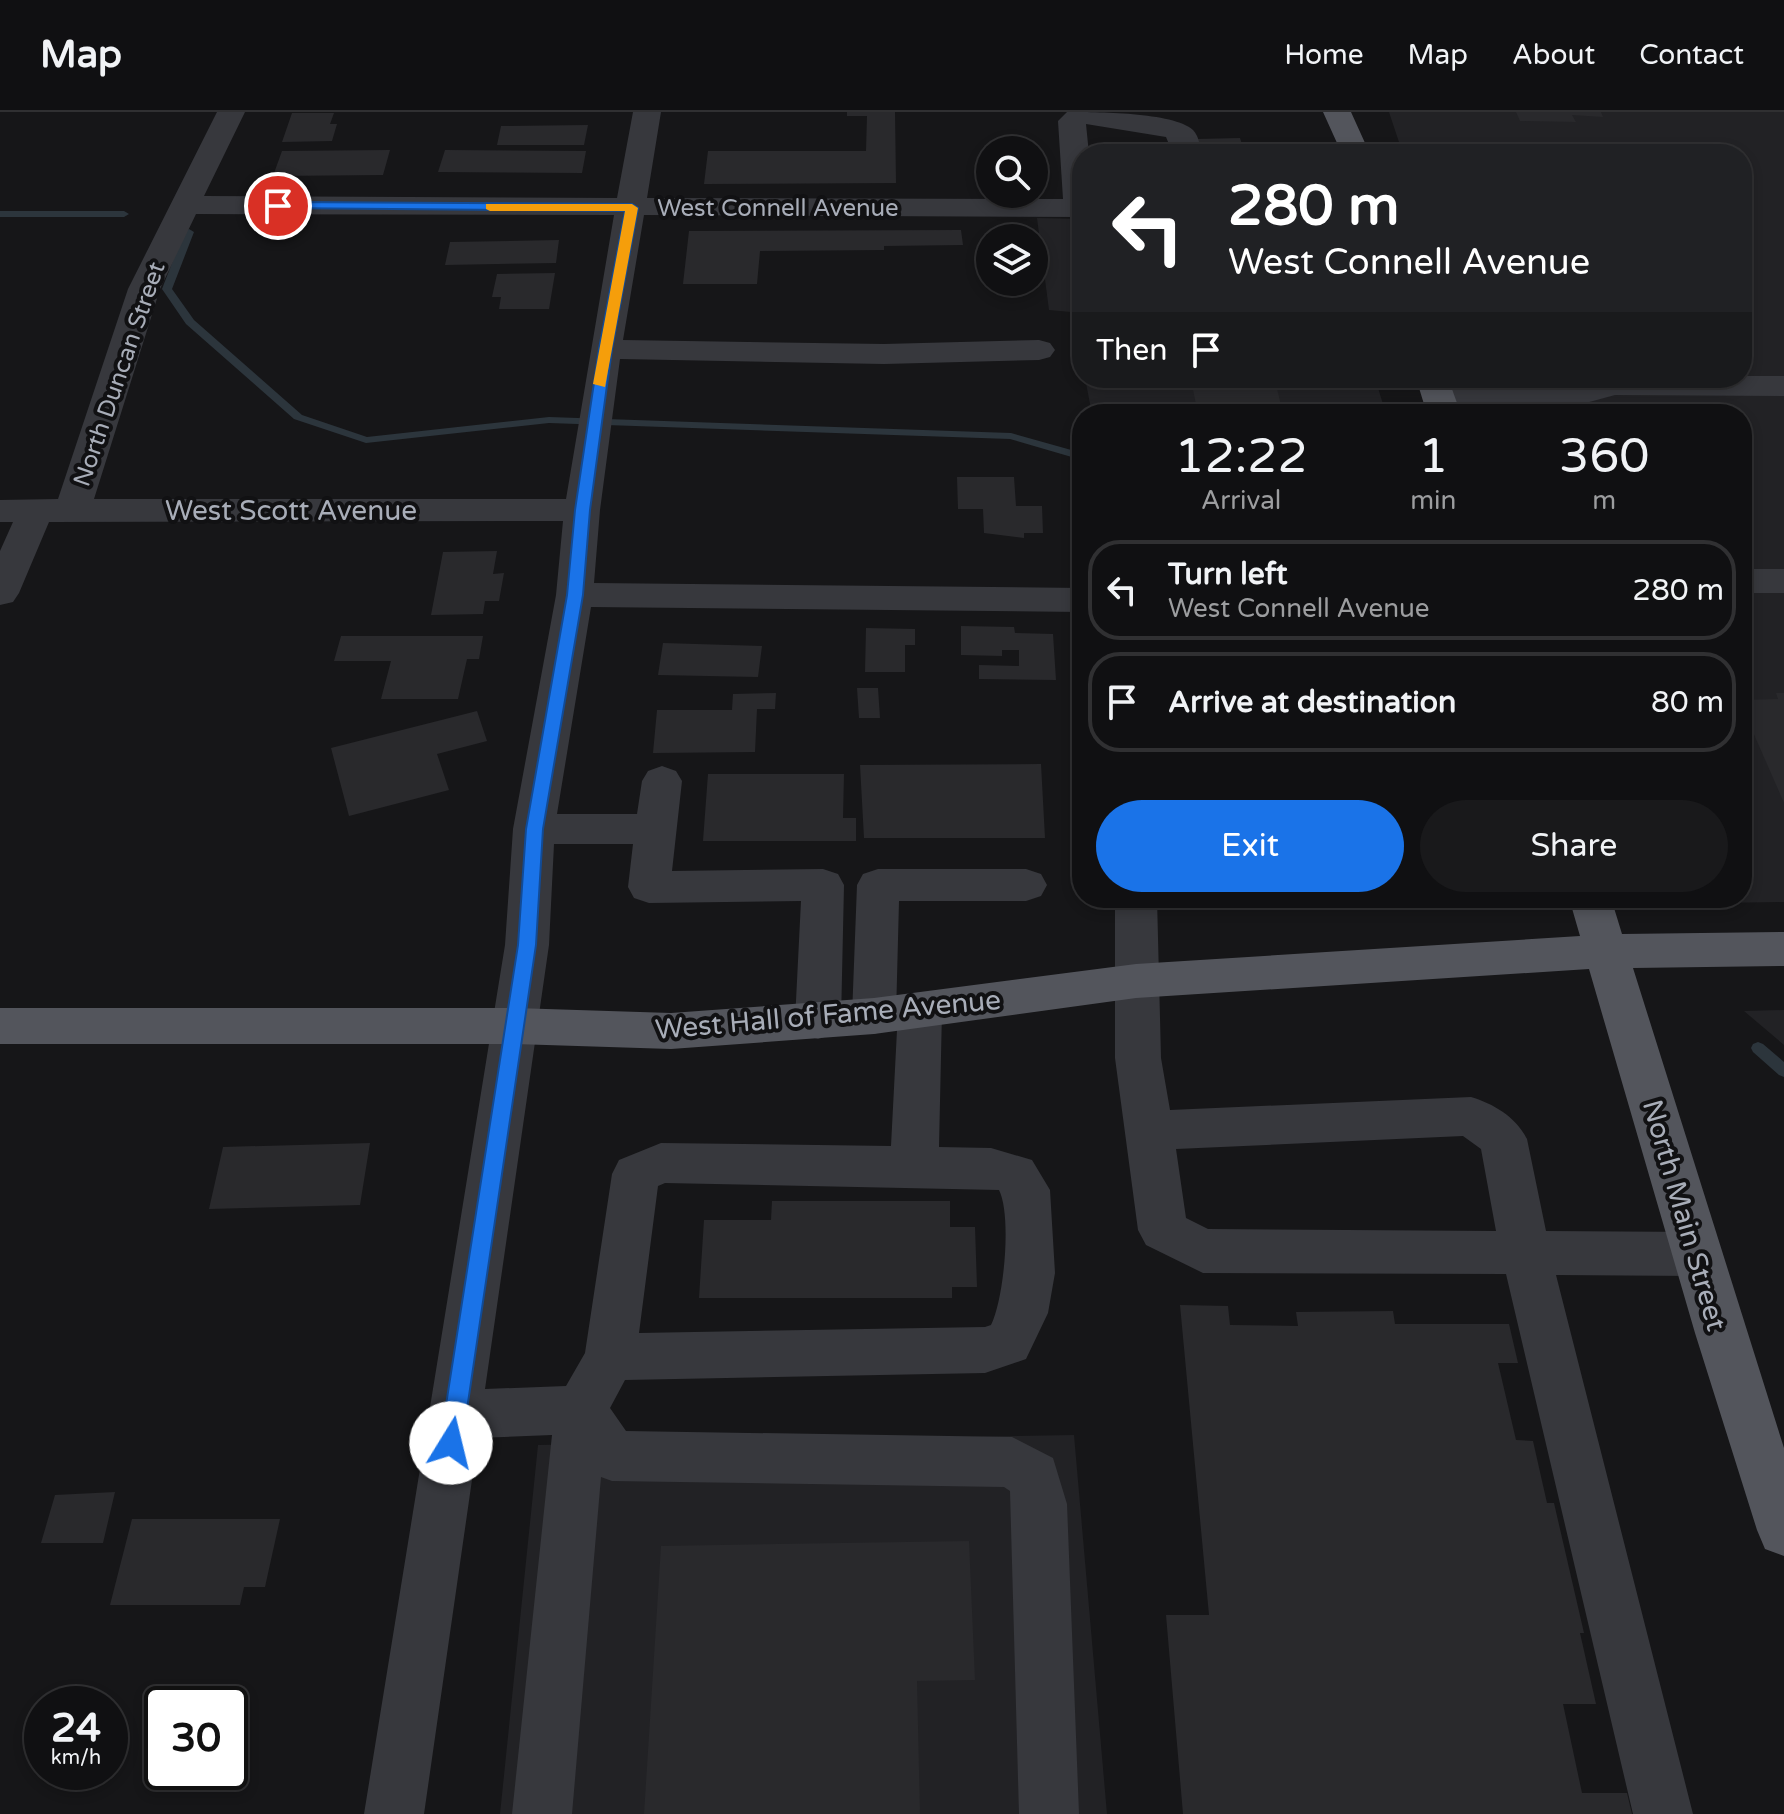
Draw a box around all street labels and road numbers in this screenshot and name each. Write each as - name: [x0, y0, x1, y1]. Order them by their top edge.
- street label: West Connell Avenue: [657, 194, 899, 223]
- street label: North Duncan Street: [67, 258, 172, 490]
- street label: West Scott Avenue: [165, 494, 417, 528]
- street label: West Hall of Fame Avenue: [654, 983, 1002, 1047]
- street label: North Main Street: [1635, 1096, 1733, 1335]

